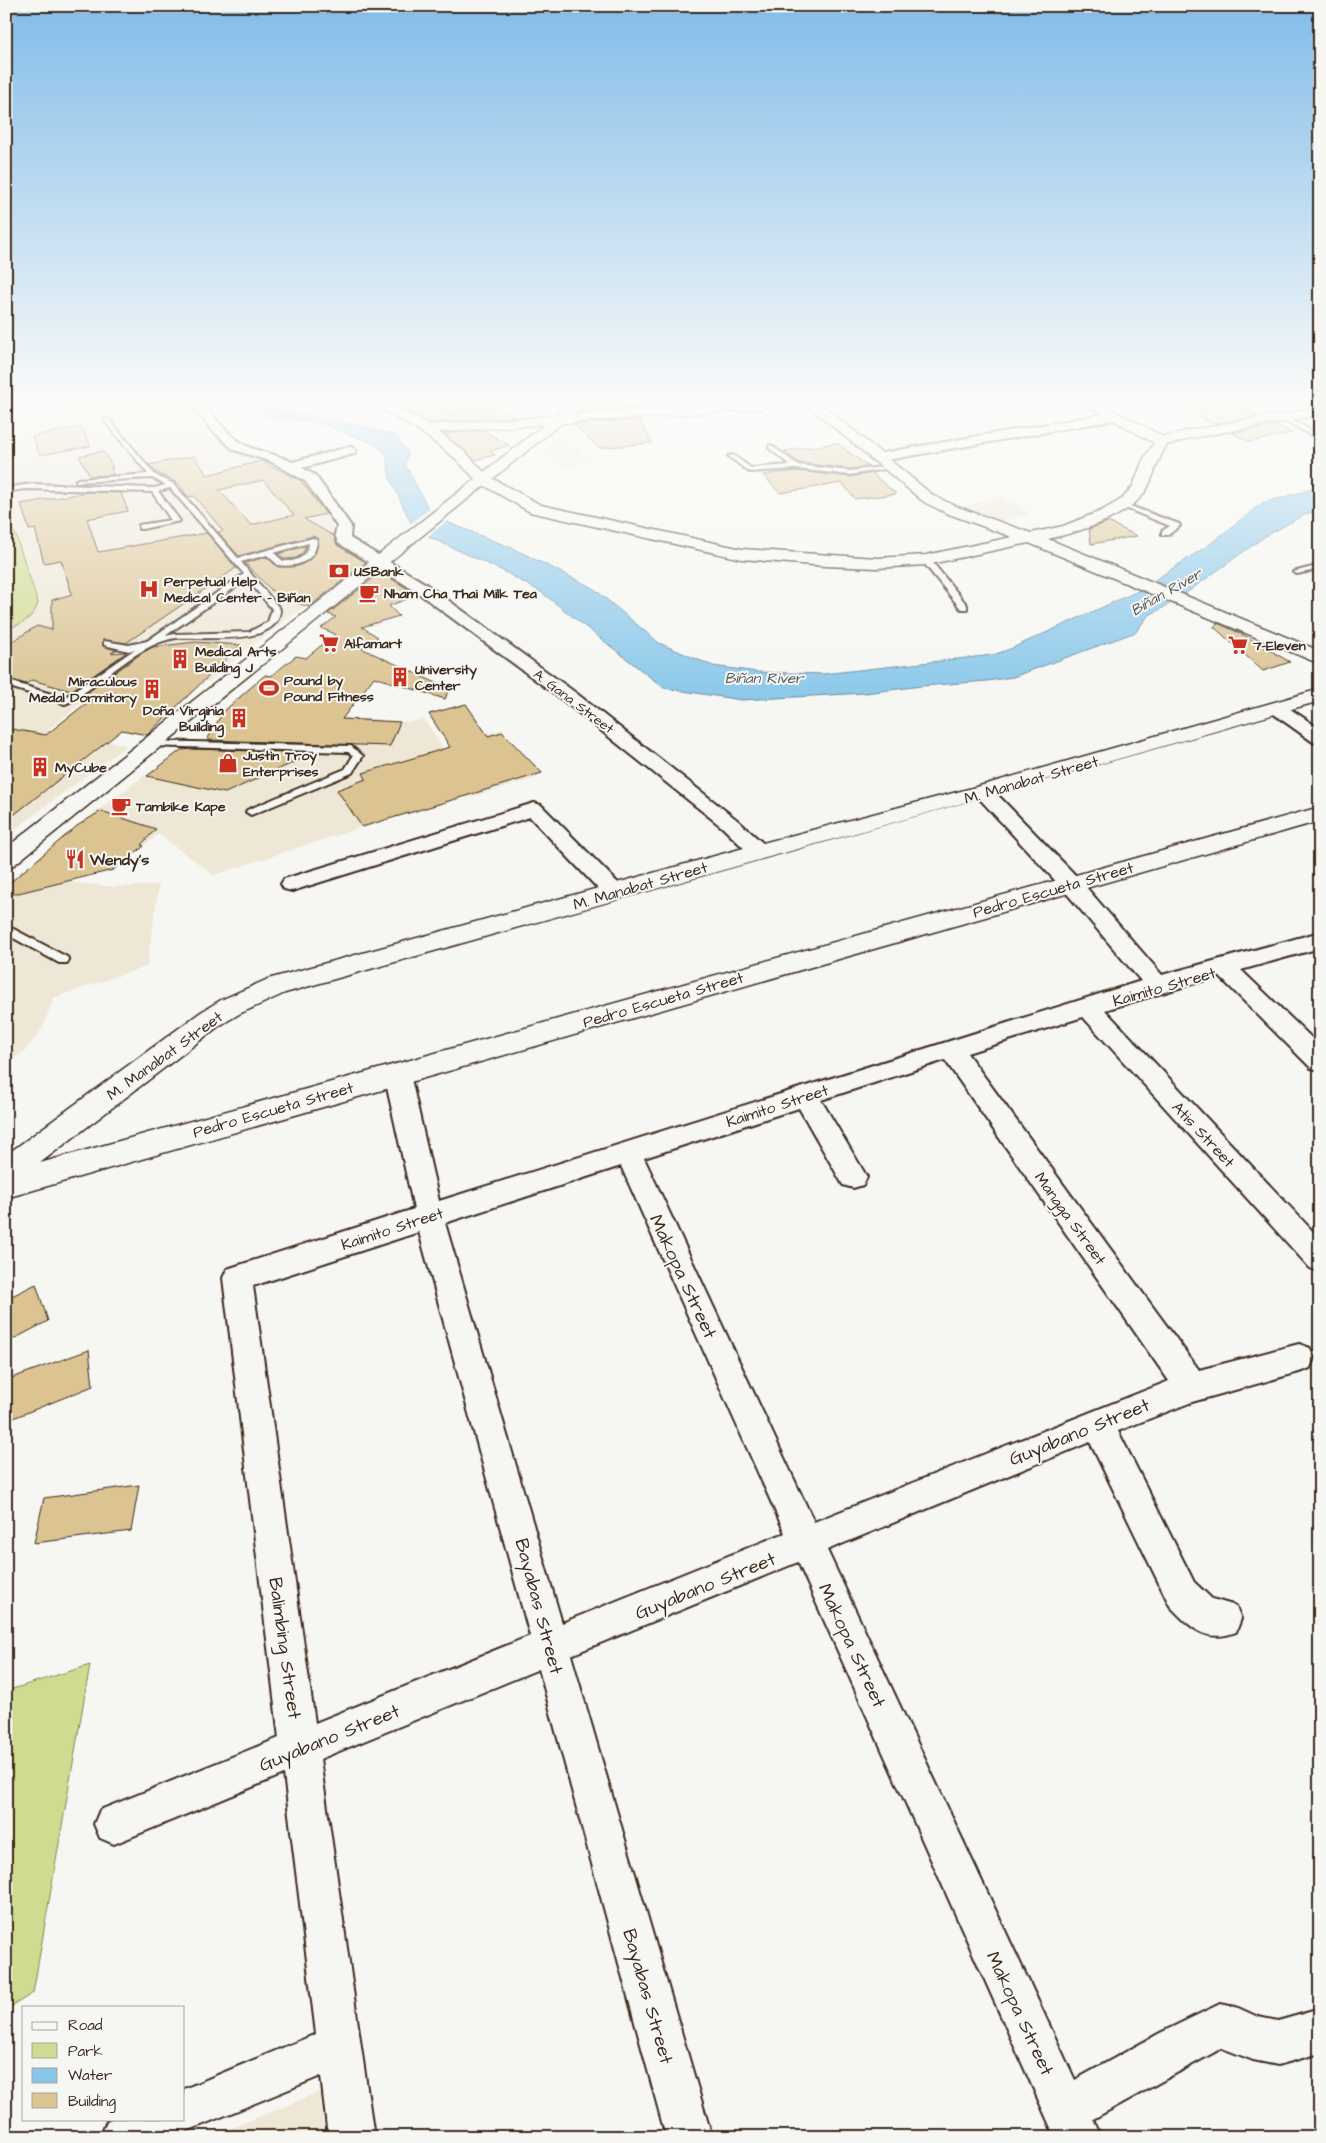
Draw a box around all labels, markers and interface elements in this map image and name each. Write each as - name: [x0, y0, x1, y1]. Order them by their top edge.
- bank icon: USBank: [328, 560, 350, 582]
- place label: USBank: [354, 562, 404, 582]
- water label: Biñan River: [1127, 563, 1207, 621]
- place label: Perpetual Help Medical Center - Biñan: [164, 572, 310, 608]
- hospital icon: Perpetual Help Medical Center - Biñan: [138, 578, 160, 600]
- cafe icon: Nham Cha Thai Milk Tea: [358, 582, 380, 604]
- place label: Nham Cha Thai Milk Tea: [384, 584, 538, 604]
- supermarket icon: Alfamart: [318, 632, 340, 654]
- place label: Alfamart: [344, 634, 402, 654]
- supermarket icon: 7-Eleven: [1227, 634, 1249, 656]
- place label: 7-Eleven: [1252, 636, 1306, 656]
- place label: Medical Arts Building J: [195, 642, 277, 679]
- building icon: Medical Arts Building J: [169, 648, 191, 670]
- place label: University Center: [415, 660, 477, 696]
- street label: A. Gana Street: [529, 665, 618, 739]
- building icon: University Center: [389, 666, 411, 688]
- water label: Biñan River: [725, 668, 805, 689]
- place label: Pound by Pound Fitness: [284, 671, 374, 707]
- place label: Miraculous Medal Dormitory: [29, 672, 137, 708]
- sports icon: Pound by Pound Fitness: [258, 677, 280, 699]
- building icon: Miraculous Medal Dormitory: [141, 678, 163, 700]
- place label: Doña Virginia Building: [143, 701, 225, 738]
- building icon: Doña Virginia Building: [228, 707, 250, 729]
- place label: Justin Troy Enterprises: [242, 746, 319, 782]
- street label: M. Manabat Street: [962, 750, 1102, 810]
- shop icon: Justin Troy Enterprises: [217, 752, 239, 774]
- building icon: MyCube: [29, 756, 51, 778]
- place label: MyCube: [55, 758, 107, 778]
- cafe icon: Tambike Kape: [110, 795, 132, 817]
- place label: Tambike Kape: [135, 797, 226, 817]
- restaurant icon: Wendy's: [64, 848, 86, 870]
- place label: Wendy's: [89, 849, 149, 872]
- street label: M. Manabat Street: [571, 856, 711, 916]
- street label: Pedro Escueta Street: [970, 856, 1137, 923]
- street label: Kaimito Street: [1110, 962, 1219, 1012]
- street label: Pedro Escueta Street: [580, 966, 747, 1033]
- street label: M. Manabat Street: [102, 1006, 228, 1105]
- street label: Pedro Escueta Street: [190, 1076, 357, 1143]
- street label: Kaimito Street: [723, 1079, 832, 1133]
- street label: Atis Street: [1167, 1097, 1240, 1173]
- street label: Mangga Street: [1028, 1168, 1112, 1270]
- street label: Kaimito Street: [338, 1202, 447, 1256]
- street label: Makopa Street: [642, 1210, 723, 1343]
- street label: Guyabano Street: [1005, 1392, 1155, 1474]
- street label: Bayabas Street: [507, 1536, 570, 1678]
- street label: Guyabano Street: [631, 1546, 781, 1628]
- street label: Balimbing Street: [260, 1576, 308, 1721]
- street label: Makopa Street: [811, 1579, 892, 1712]
- street label: Guyabano Street: [255, 1698, 405, 1780]
- street label: Bayabas Street: [614, 1926, 680, 2068]
- street label: Makopa Street: [979, 1947, 1060, 2080]
- legend: [22, 2006, 185, 2120]
- text: Road: [68, 2015, 103, 2036]
- text: Park: [68, 2041, 103, 2062]
- text: Water: [68, 2065, 112, 2086]
- text: Building: [68, 2091, 116, 2113]

